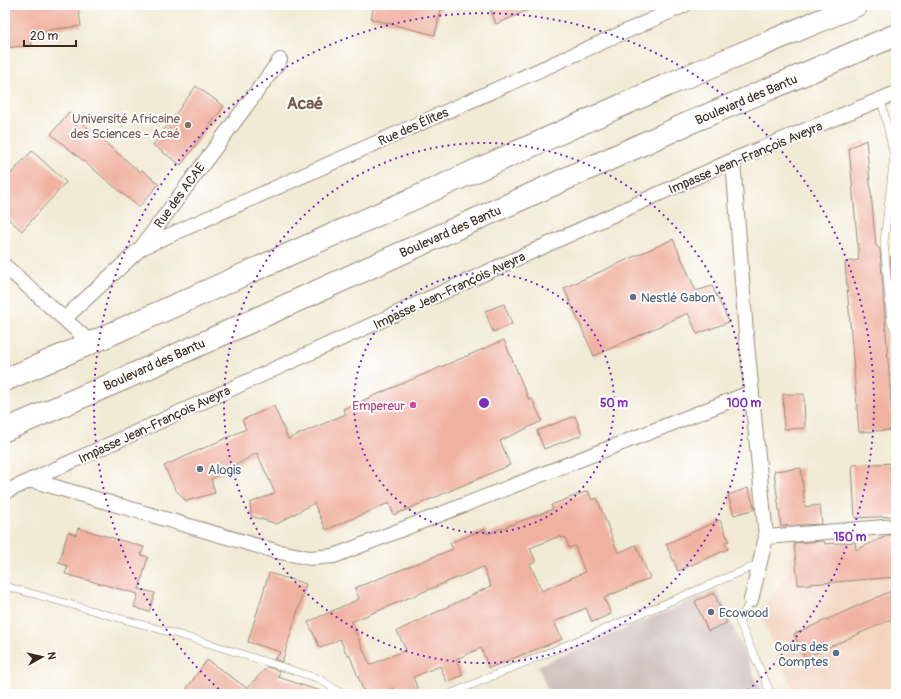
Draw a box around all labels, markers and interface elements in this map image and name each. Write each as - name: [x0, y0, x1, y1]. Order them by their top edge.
- scale bar: [24, 22, 76, 48]
- text: 20 m: [30, 29, 59, 44]
- street label: Boulevard des Bantu: [693, 71, 800, 129]
- district label: Acaé: [287, 93, 323, 114]
- street label: Rue des Élites: [376, 104, 451, 149]
- place label: Université Africaine des Sciences - Acaé: [70, 111, 181, 142]
- street label: Impasse Jean-François Aveyra: [666, 118, 825, 198]
- marker: Université Africaine des Sciences - Acaé: [183, 120, 193, 130]
- street label: Rue des ACAE: [151, 160, 209, 231]
- street label: Boulevard des Bantu: [397, 202, 504, 261]
- street label: Impasse Jean-François Aveyra: [371, 249, 528, 333]
- place label: Nestlé Gabon: [641, 290, 715, 306]
- marker: Nestlé Gabon: [628, 292, 638, 302]
- street label: Boulevard des Bantu: [101, 335, 208, 394]
- street label: Impasse Jean-François Aveyra: [76, 383, 233, 467]
- centre of rings: [477, 396, 491, 410]
- text: 50 m: [600, 396, 628, 411]
- text: 100 m: [727, 396, 762, 411]
- place label: Empereur: [352, 398, 405, 414]
- marker: Empereur: [408, 400, 418, 410]
- place label: Alogis: [208, 462, 241, 478]
- marker: Alogis: [195, 464, 205, 474]
- text: 150 m: [834, 530, 867, 545]
- place label: Ecowood: [719, 605, 768, 621]
- marker: Ecowood: [706, 607, 716, 617]
- north arrow: [22, 637, 62, 677]
- place label: Cours des Comptes: [774, 639, 828, 670]
- marker: Cours des Comptes: [831, 648, 841, 658]
- text: N: [44, 651, 58, 661]

